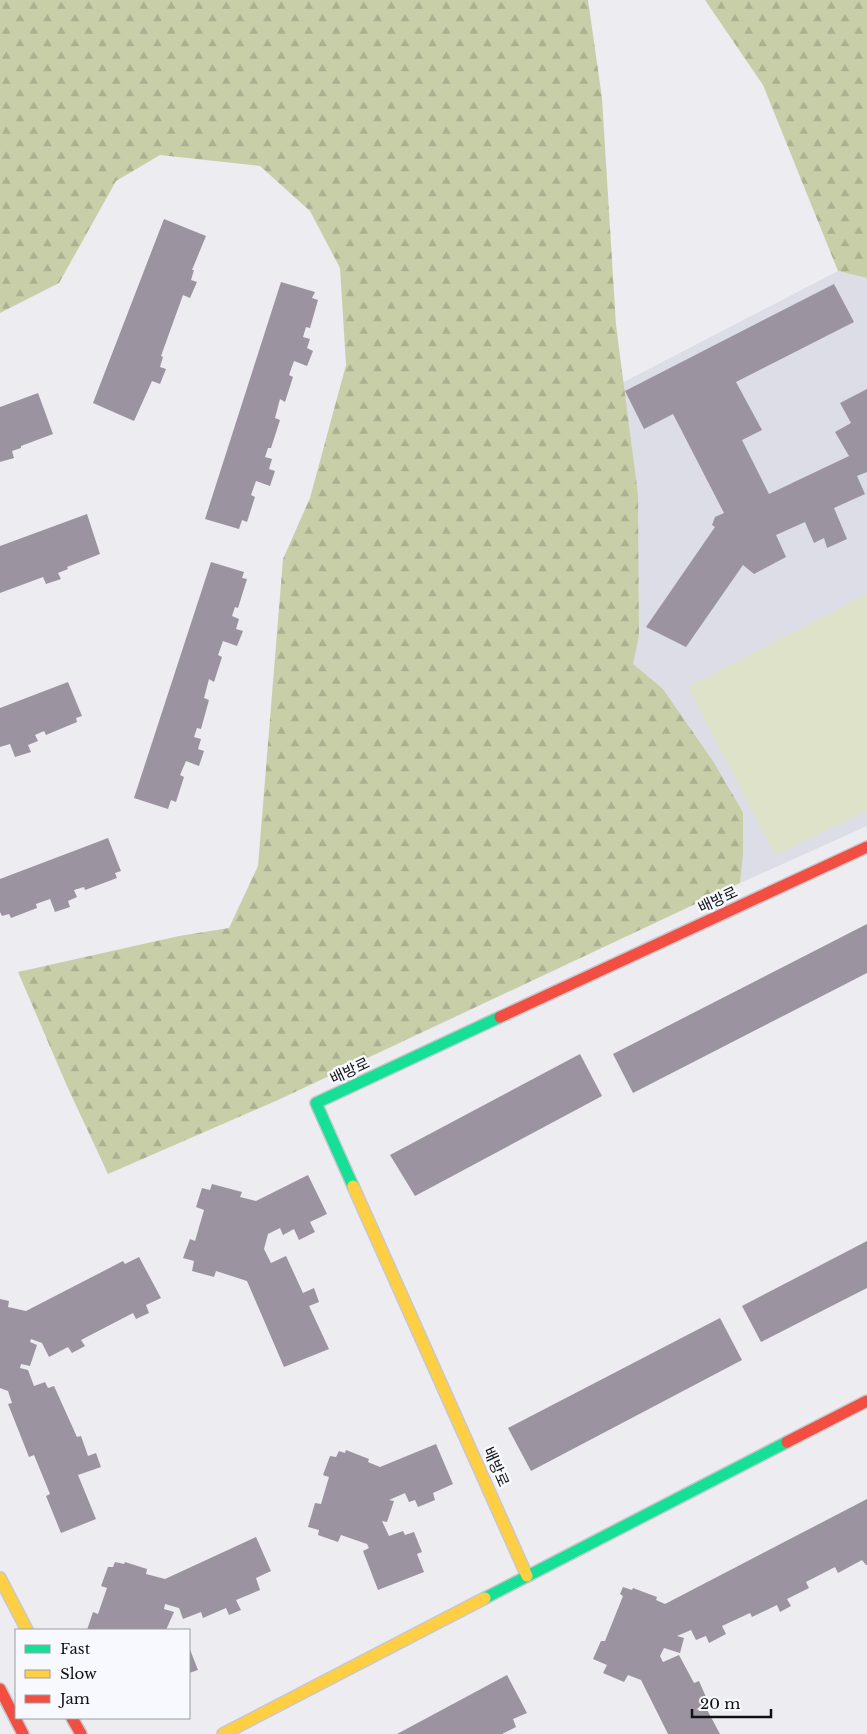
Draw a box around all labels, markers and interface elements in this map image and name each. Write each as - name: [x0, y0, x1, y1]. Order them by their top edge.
- street label: 배방로: [695, 882, 741, 917]
- street label: 배방로: [327, 1053, 373, 1088]
- street label: 배방로: [479, 1444, 514, 1490]
- legend: [15, 1629, 190, 1719]
- text: Fast: [60, 1639, 91, 1658]
- text: Slow: [60, 1664, 97, 1683]
- scale bar: [692, 1686, 771, 1718]
- text: Jam: [58, 1689, 90, 1708]
- text: 20 m: [700, 1694, 740, 1713]

